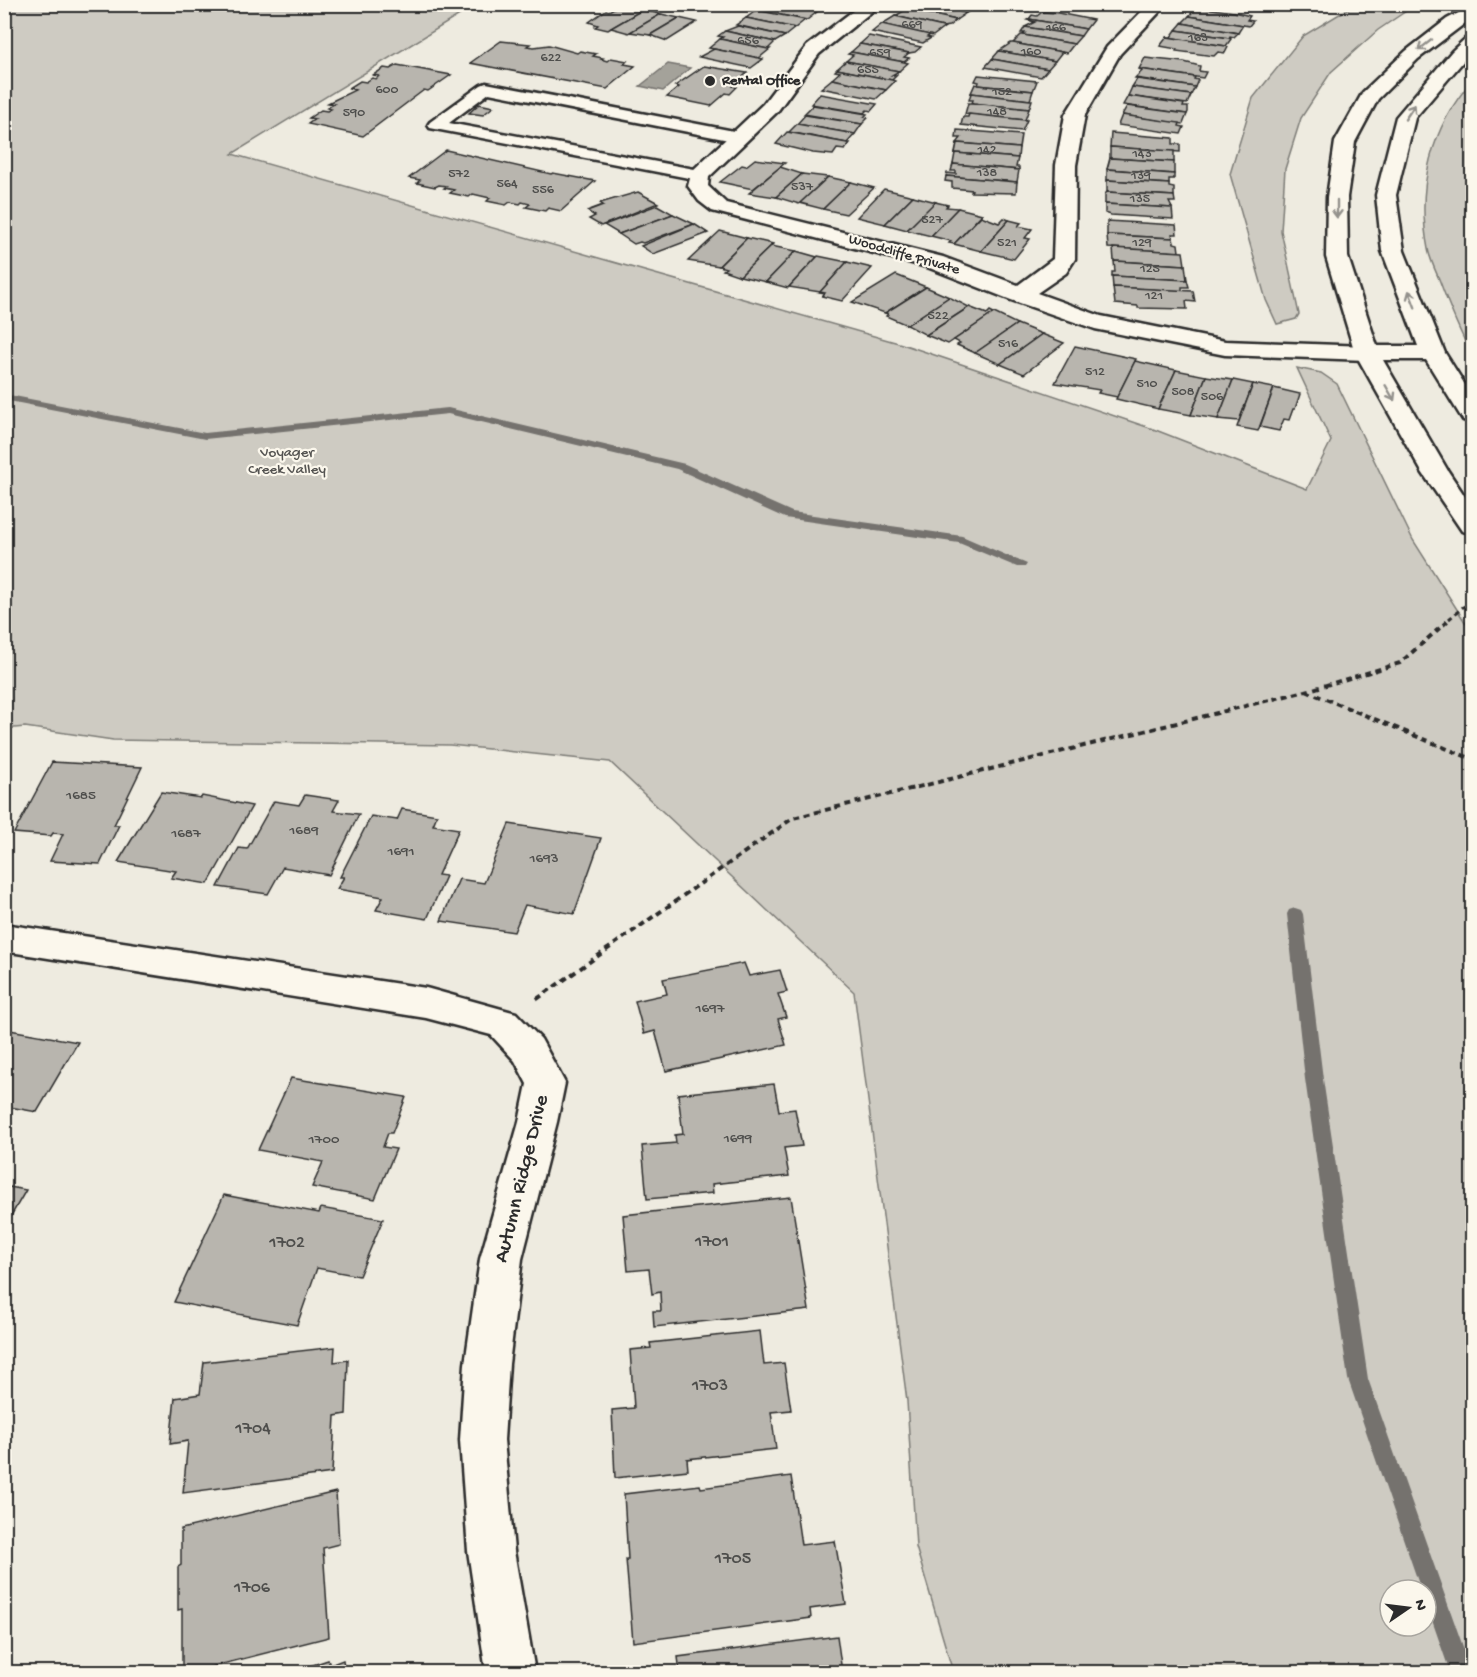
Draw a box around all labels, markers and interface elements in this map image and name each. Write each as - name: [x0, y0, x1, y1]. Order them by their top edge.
- house number: 669: [901, 17, 923, 34]
- house number: 166: [1045, 20, 1067, 37]
- house number: 163: [1187, 30, 1208, 47]
- house number: 656: [737, 33, 760, 50]
- one-way arrow: [1417, 38, 1433, 51]
- house number: 160: [1020, 44, 1041, 61]
- house number: 659: [869, 45, 891, 62]
- house number: 622: [541, 50, 562, 67]
- house number: 655: [857, 62, 879, 79]
- place label: Rental Office: [721, 72, 802, 90]
- marker: Rental Office: [703, 74, 717, 88]
- house number: 600: [376, 82, 399, 99]
- house number: 152: [991, 84, 1012, 101]
- one-way arrow: [1404, 103, 1417, 120]
- house number: 148: [986, 104, 1007, 121]
- house number: 590: [343, 105, 365, 122]
- house number: 142: [976, 142, 997, 159]
- house number: 143: [1131, 146, 1152, 163]
- house number: 138: [976, 165, 998, 182]
- house number: 572: [448, 166, 470, 183]
- house number: 139: [1130, 168, 1151, 185]
- house number: 564: [496, 176, 518, 193]
- house number: 537: [791, 179, 814, 196]
- house number: 556: [532, 182, 555, 199]
- house number: 135: [1129, 191, 1150, 208]
- one-way arrow: [1331, 198, 1343, 218]
- house number: 527: [921, 212, 943, 229]
- street label: Woodcliffe Private: [846, 231, 962, 280]
- house number: 521: [997, 235, 1017, 252]
- house number: 129: [1131, 235, 1152, 252]
- house number: 125: [1139, 261, 1160, 278]
- house number: 121: [1144, 288, 1163, 305]
- one-way arrow: [1406, 290, 1417, 308]
- house number: 522: [927, 308, 949, 325]
- house number: 516: [998, 336, 1019, 353]
- house number: 512: [1085, 364, 1105, 381]
- house number: 510: [1137, 376, 1158, 393]
- house number: 508: [1172, 384, 1195, 401]
- one-way arrow: [1384, 384, 1396, 401]
- house number: 506: [1201, 389, 1224, 406]
- park label: Voyager Creek Valley: [248, 444, 326, 479]
- house number: 1685: [65, 787, 96, 805]
- house number: 1689: [288, 822, 319, 840]
- house number: 1687: [170, 825, 202, 843]
- house number: 1691: [386, 843, 415, 861]
- house number: 1693: [529, 850, 559, 868]
- house number: 1697: [695, 1000, 726, 1018]
- street label: Autumn Ridge Drive: [490, 1091, 556, 1265]
- house number: 1699: [723, 1130, 753, 1148]
- house number: 1700: [308, 1131, 340, 1149]
- house number: 1701: [694, 1232, 729, 1253]
- house number: 1702: [268, 1233, 305, 1254]
- house number: 1703: [691, 1376, 728, 1397]
- house number: 1704: [234, 1419, 271, 1440]
- house number: 1705: [714, 1549, 751, 1570]
- house number: 1706: [233, 1578, 271, 1599]
- north arrow: [1378, 1578, 1438, 1638]
- text: N: [1409, 1598, 1430, 1613]

